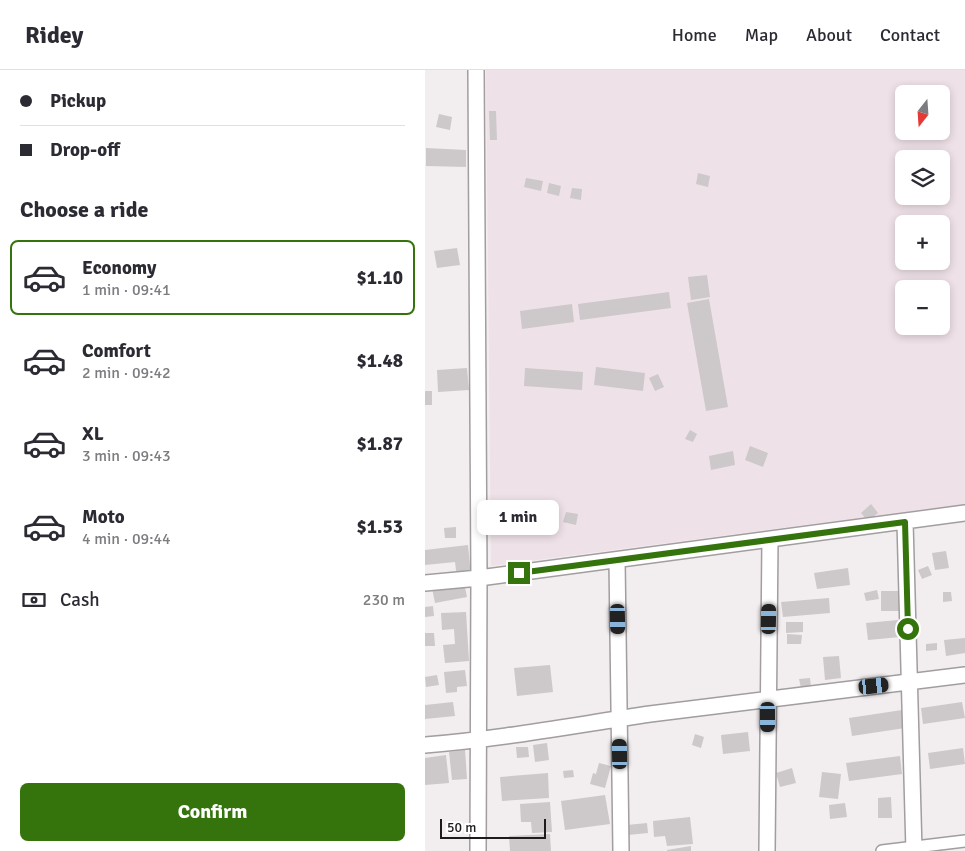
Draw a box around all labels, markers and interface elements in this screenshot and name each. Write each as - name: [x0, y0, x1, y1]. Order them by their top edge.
- text: Ridey: [25, 20, 84, 50]
- text: Home: [672, 24, 717, 46]
- text: Map: [745, 24, 778, 46]
- text: About: [806, 24, 852, 46]
- text: Contact: [880, 24, 940, 46]
- north arrow: [895, 85, 950, 140]
- map controls: [895, 85, 950, 335]
- text: Pickup: [50, 89, 106, 113]
- text: Drop-off: [50, 138, 120, 162]
- button: layers: [895, 150, 950, 205]
- text: Choose a ride: [20, 196, 148, 223]
- button: +: [895, 215, 950, 270]
- icon: car: [22, 255, 67, 300]
- text: Economy: [82, 256, 156, 280]
- text: $1.10: [357, 266, 403, 290]
- text: 1 min · 09:41: [82, 280, 171, 300]
- button: −: [895, 280, 950, 335]
- icon: car: [22, 338, 67, 383]
- text: Comfort: [82, 339, 151, 363]
- text: $1.48: [357, 349, 403, 373]
- text: 2 min · 09:42: [82, 363, 171, 383]
- icon: car: [22, 421, 67, 466]
- text: XL: [82, 422, 104, 446]
- text: $1.87: [357, 432, 403, 456]
- text: 3 min · 09:43: [82, 446, 171, 466]
- callout: 1 min: [478, 500, 560, 536]
- icon: car: [22, 504, 67, 549]
- text: Moto: [82, 505, 125, 529]
- text: 1 min: [499, 507, 537, 527]
- text: $1.53: [357, 515, 403, 539]
- text: 4 min · 09:44: [82, 529, 171, 549]
- route end: [508, 562, 530, 584]
- icon: cash: [20, 586, 48, 614]
- text: Cash: [60, 588, 100, 612]
- text: 230 m: [363, 590, 405, 610]
- car: [610, 604, 625, 634]
- car: [761, 604, 776, 634]
- route start: [897, 618, 919, 640]
- car: [858, 677, 889, 695]
- car: [760, 702, 775, 732]
- car: [612, 739, 627, 769]
- button: Confirm: [20, 783, 405, 841]
- scale bar: [440, 816, 546, 839]
- text: 50 m: [447, 819, 476, 836]

